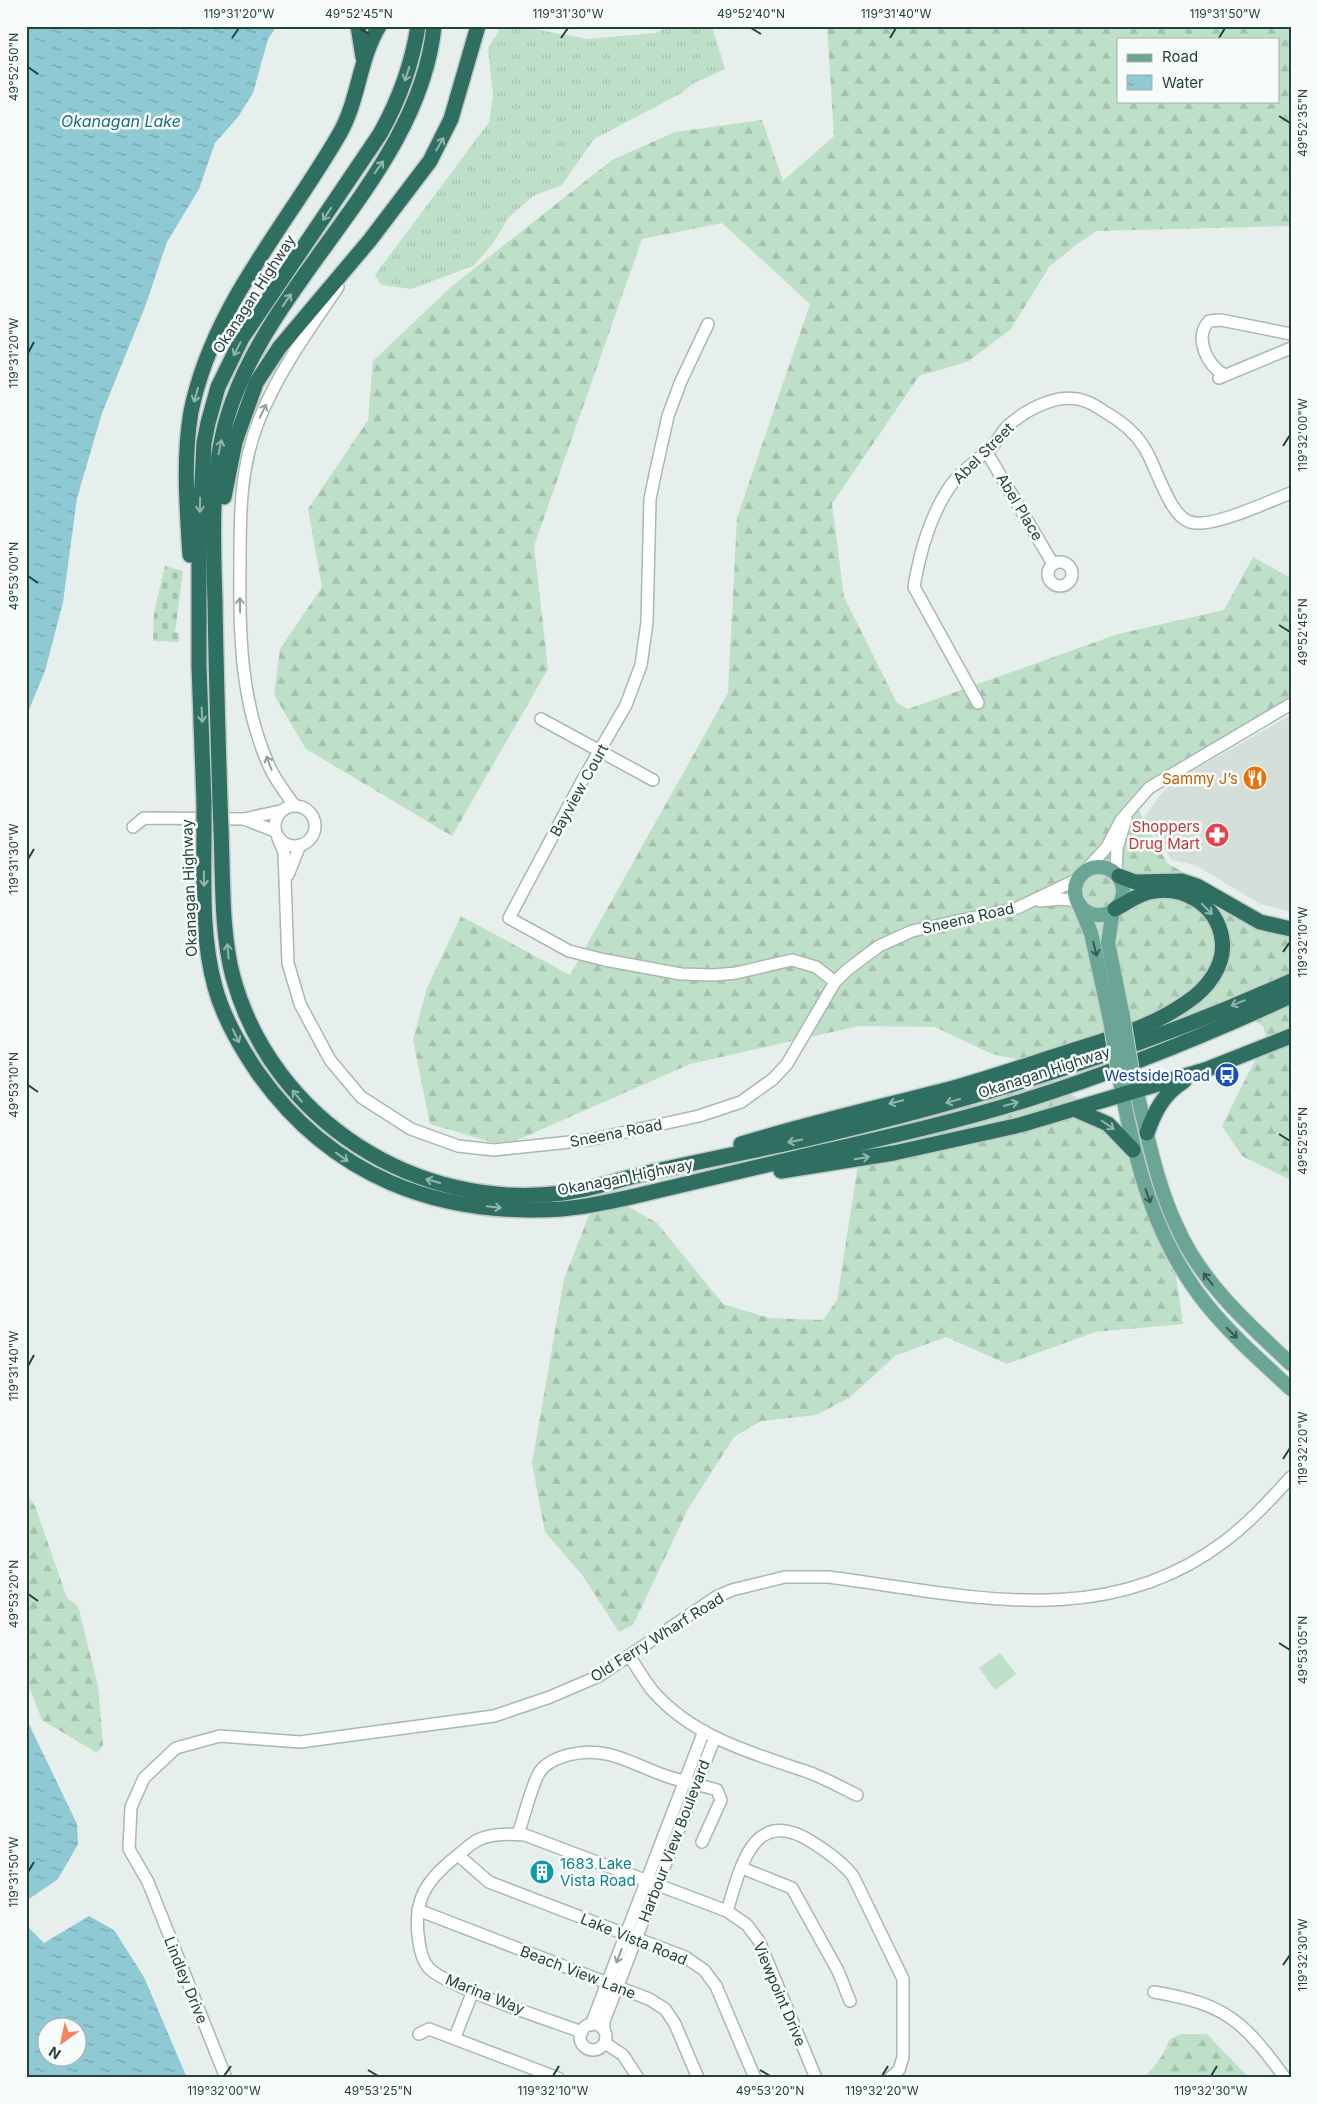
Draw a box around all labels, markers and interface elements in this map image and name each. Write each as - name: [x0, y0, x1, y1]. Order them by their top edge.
- text: 119°31'20"W: [204, 6, 275, 21]
- text: 49°52'45"N: [325, 6, 393, 21]
- text: 119°31'30"W: [533, 6, 604, 21]
- text: 49°52'40"N: [717, 6, 785, 21]
- text: 119°31'40"W: [861, 6, 931, 21]
- text: 119°31'50"W: [1190, 6, 1261, 21]
- text: 49°52'50"N: [6, 33, 21, 101]
- legend: [1117, 38, 1280, 102]
- text: Road: [1162, 47, 1198, 66]
- one-way arrow: [402, 65, 411, 81]
- text: Water: [1162, 73, 1204, 92]
- text: 49°52'35"N: [1295, 89, 1310, 157]
- water label: Okanagan Lake: [61, 111, 181, 131]
- one-way arrow: [435, 138, 445, 152]
- one-way arrow: [374, 160, 384, 174]
- one-way arrow: [321, 207, 332, 221]
- street label: Okanagan Highway: [208, 231, 300, 357]
- one-way arrow: [282, 294, 292, 308]
- text: 119°31'20"W: [6, 317, 21, 388]
- one-way arrow: [231, 341, 241, 356]
- one-way arrow: [191, 386, 200, 402]
- text: 119°32'00"W: [1295, 398, 1310, 472]
- one-way arrow: [259, 403, 269, 418]
- street label: Abel Street: [949, 418, 1018, 487]
- one-way arrow: [215, 440, 225, 456]
- street label: Abel Place: [993, 470, 1047, 544]
- one-way arrow: [195, 497, 205, 513]
- text: 49°53'00"N: [6, 542, 21, 610]
- one-way arrow: [235, 597, 245, 613]
- text: 49°52'45"N: [1295, 598, 1310, 666]
- one-way arrow: [198, 707, 207, 723]
- street label: Bayview Court: [546, 740, 612, 840]
- one-way arrow: [264, 756, 273, 771]
- restaurant icon: Sammy J’s: [1242, 765, 1268, 791]
- place label: Sammy J’s: [1162, 769, 1238, 788]
- place label: Shoppers Drug Mart: [1128, 817, 1200, 853]
- street label: Okanagan Highway: [177, 818, 201, 957]
- pharmacy icon: Shoppers Drug Mart: [1204, 822, 1230, 848]
- text: 119°31'30"W: [6, 823, 21, 894]
- one-way arrow: [199, 870, 209, 887]
- street label: Sneena Road: [920, 898, 1016, 938]
- one-way arrow: [1201, 903, 1213, 915]
- text: 119°32'10"W: [1295, 906, 1310, 977]
- one-way arrow: [1091, 941, 1100, 957]
- one-way arrow: [223, 943, 232, 959]
- one-way arrow: [1231, 999, 1247, 1008]
- one-way arrow: [232, 1028, 242, 1043]
- street label: Okanagan Highway: [976, 1041, 1113, 1102]
- text: 49°53'10"N: [6, 1052, 21, 1118]
- bus stop icon: Westside Road: [1214, 1062, 1240, 1088]
- place label: Westside Road: [1105, 1066, 1210, 1085]
- one-way arrow: [291, 1089, 302, 1102]
- one-way arrow: [945, 1097, 961, 1106]
- one-way arrow: [889, 1098, 905, 1107]
- one-way arrow: [1003, 1098, 1019, 1108]
- text: 49°52'55"N: [1295, 1107, 1310, 1175]
- street label: Sneena Road: [568, 1115, 664, 1151]
- one-way arrow: [1101, 1120, 1115, 1130]
- one-way arrow: [788, 1137, 804, 1146]
- one-way arrow: [335, 1152, 349, 1162]
- one-way arrow: [853, 1153, 869, 1163]
- street label: Okanagan Highway: [556, 1154, 695, 1199]
- one-way arrow: [425, 1175, 441, 1185]
- one-way arrow: [1144, 1188, 1153, 1203]
- one-way arrow: [486, 1203, 502, 1212]
- one-way arrow: [1203, 1272, 1214, 1285]
- one-way arrow: [1226, 1327, 1239, 1339]
- text: 119°31'40"W: [6, 1331, 21, 1401]
- text: 119°32'20"W: [1295, 1411, 1310, 1485]
- text: 49°53'20"N: [6, 1560, 21, 1628]
- street label: Old Ferry Wharf Road: [587, 1588, 727, 1686]
- text: 49°53'05"N: [1295, 1616, 1310, 1684]
- street label: Harbour View Boulevard: [634, 1757, 714, 1925]
- text: 119°31'50"W: [6, 1836, 21, 1907]
- place label: 1683 Lake Vista Road: [560, 1854, 636, 1890]
- building icon: 1683 Lake Vista Road: [529, 1859, 555, 1885]
- street label: Lake Vista Road: [578, 1909, 690, 1969]
- text: 119°32'30"W: [1295, 1918, 1310, 1992]
- street label: Lindley Drive: [160, 1934, 212, 2026]
- street label: Viewpoint Drive: [749, 1939, 811, 2049]
- street label: Beach View Lane: [518, 1941, 638, 2003]
- one-way arrow: [614, 1948, 623, 1963]
- street label: Marina Way: [443, 1970, 528, 2019]
- north arrow: [38, 2016, 88, 2066]
- text: N: [46, 2043, 64, 2063]
- text: 119°32'00"W: [187, 2083, 261, 2098]
- text: 49°53'25"N: [344, 2083, 412, 2098]
- text: 119°32'10"W: [518, 2083, 589, 2098]
- text: 49°53'20"N: [736, 2083, 804, 2098]
- text: 119°32'20"W: [845, 2083, 919, 2098]
- text: 119°32'30"W: [1174, 2083, 1248, 2098]

